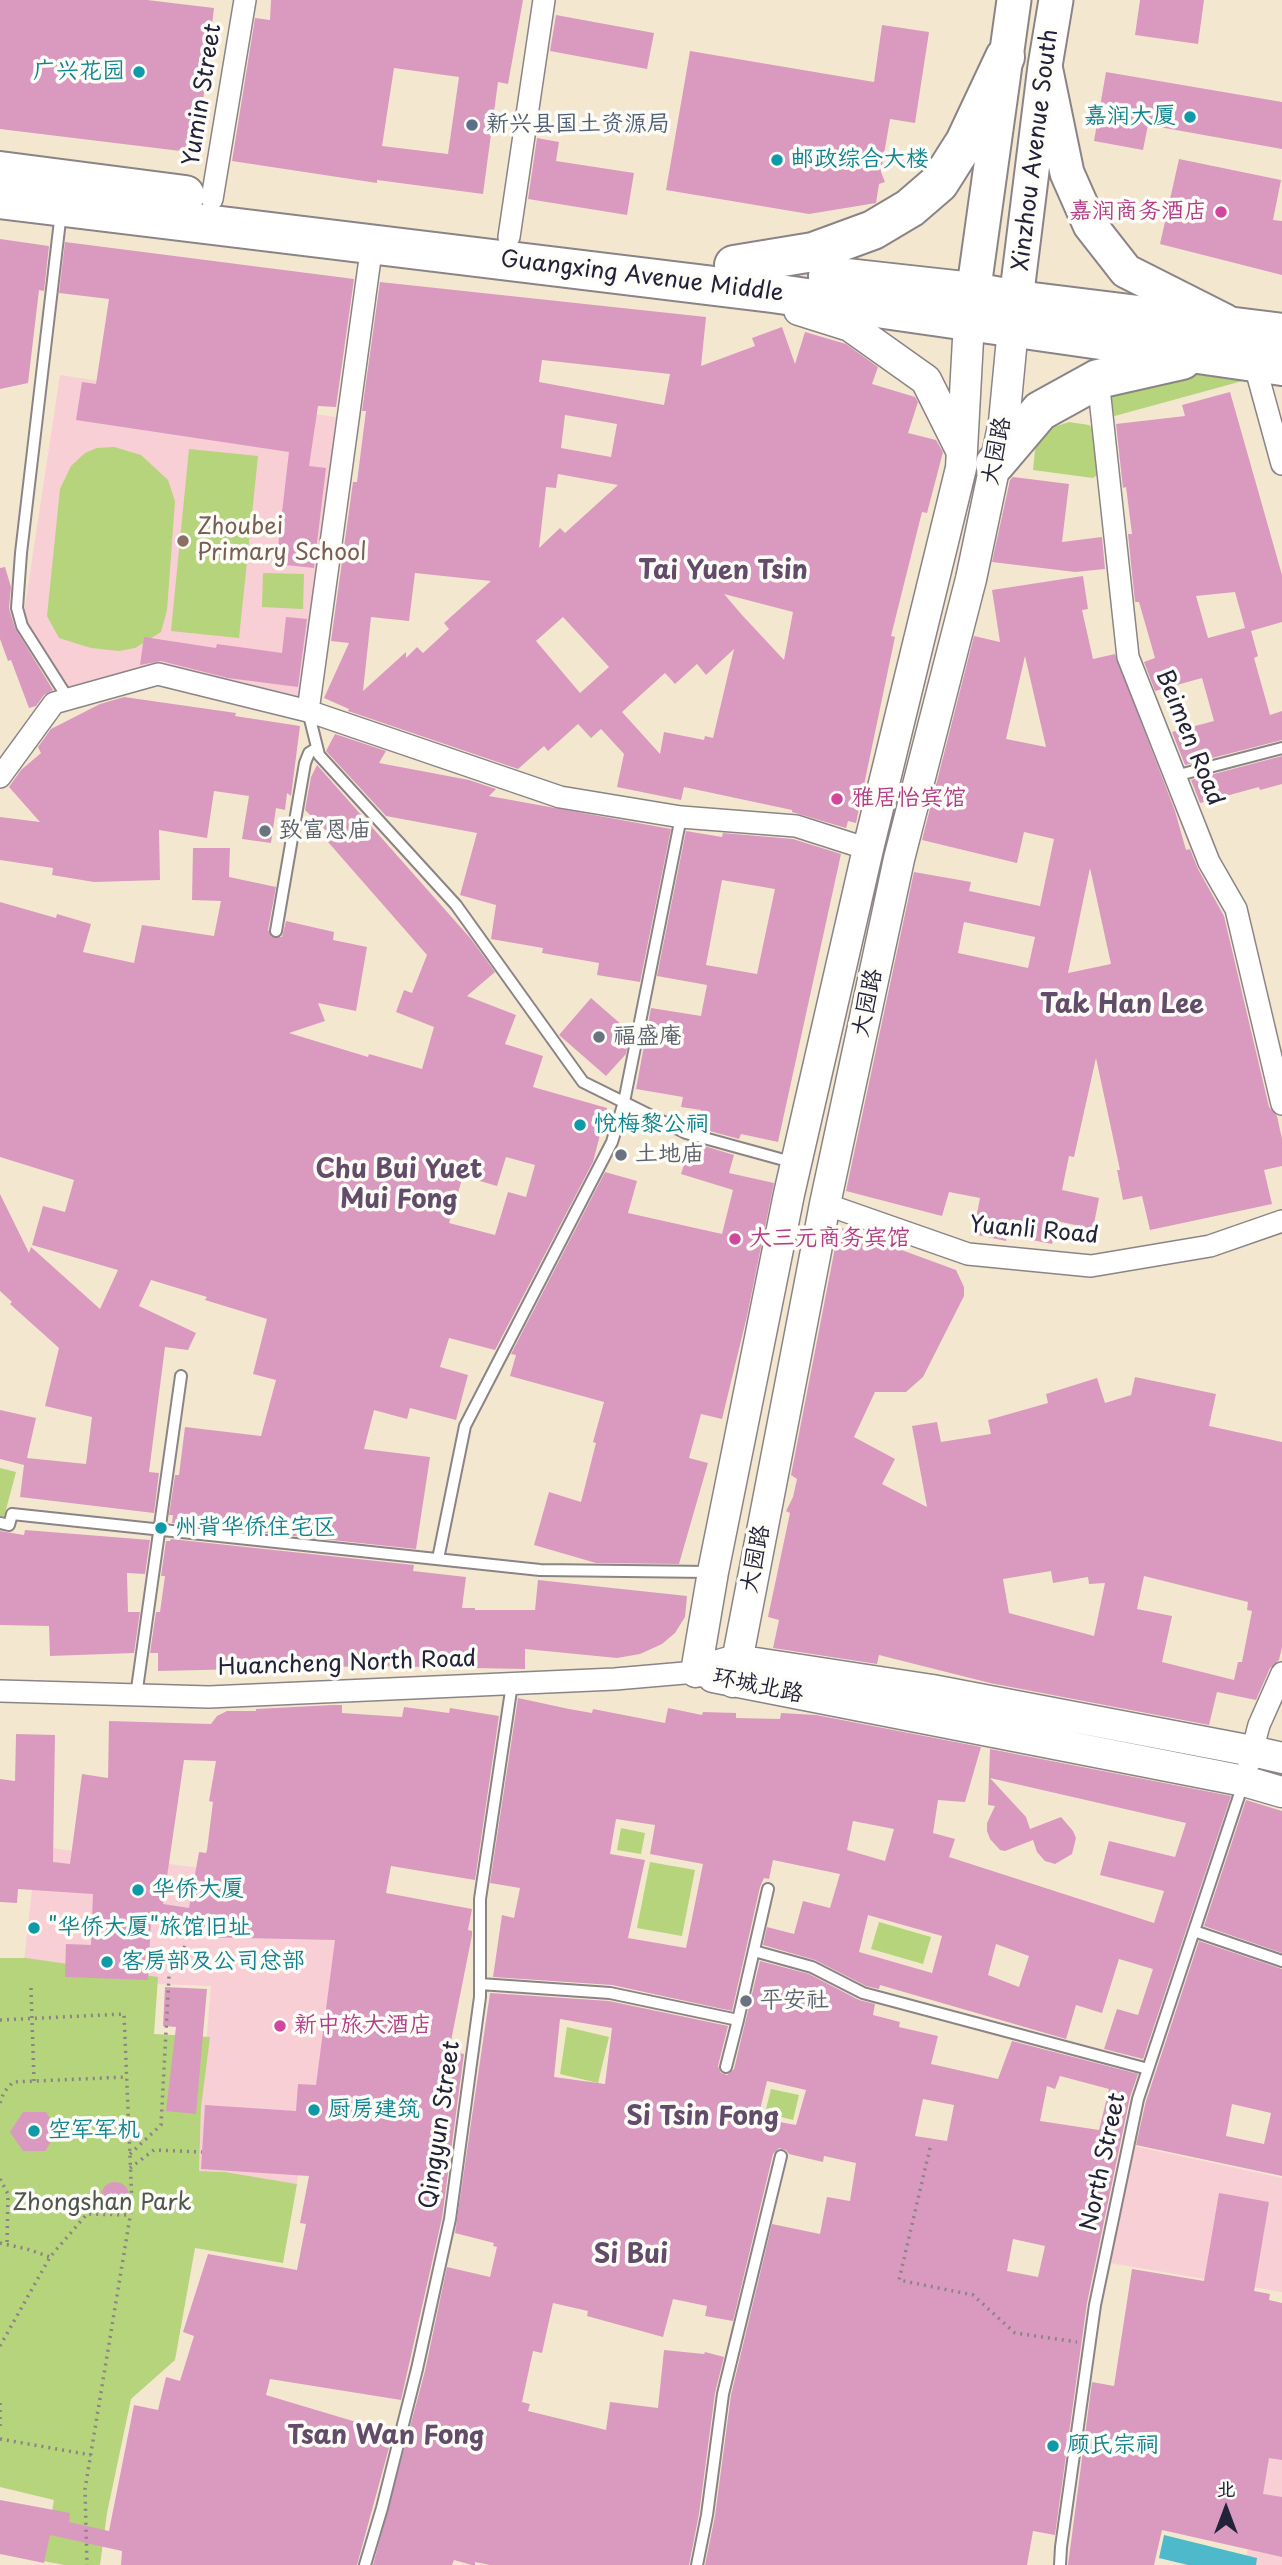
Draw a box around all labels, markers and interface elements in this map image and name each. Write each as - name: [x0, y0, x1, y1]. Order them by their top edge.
- street label: Yumin Street: [178, 22, 228, 168]
- street label: Xinzhou Avenue South: [1008, 28, 1064, 272]
- place label: 广兴花园: [33, 58, 125, 86]
- marker: 广兴花园: [131, 64, 147, 80]
- place label: 嘉润大厦: [1084, 103, 1176, 131]
- marker: 嘉润大厦: [1182, 109, 1198, 125]
- place label: 新兴县国土资源局: [486, 111, 670, 139]
- marker: 新兴县国土资源局: [464, 117, 480, 133]
- place label: 邮政综合大楼: [791, 146, 929, 174]
- marker: 邮政综合大楼: [769, 152, 785, 168]
- place label: 嘉润商务酒店: [1069, 198, 1207, 226]
- marker: 嘉润商务酒店: [1213, 204, 1229, 220]
- street label: Guangxing Avenue Middle: [499, 246, 785, 308]
- street label: 大园路: [977, 415, 1017, 487]
- place label: Zhoubei Primary School: [197, 514, 367, 568]
- marker: Zhoubei Primary School: [175, 533, 191, 549]
- district label: Tai Yuen Tsin: [638, 556, 808, 588]
- street label: Beimen Road: [1149, 666, 1229, 810]
- place label: 雅居怡宾馆: [851, 785, 966, 813]
- marker: 雅居怡宾馆: [829, 791, 845, 807]
- place label: 致富恩庙: [279, 817, 371, 845]
- marker: 致富恩庙: [257, 823, 273, 839]
- street label: 大园路: [847, 966, 889, 1040]
- district label: Tak Han Lee: [1040, 990, 1204, 1022]
- place label: 福盛庵: [613, 1023, 682, 1051]
- marker: 福盛庵: [591, 1029, 607, 1045]
- place label: 悦梅黎公祠: [594, 1111, 709, 1139]
- marker: 悦梅黎公祠: [572, 1117, 588, 1133]
- place label: 土地庙: [635, 1141, 704, 1169]
- marker: 土地庙: [613, 1147, 629, 1163]
- district label: Chu Bui Yuet Mui Fong: [315, 1155, 483, 1216]
- street label: Yuanli Road: [968, 1212, 1100, 1250]
- place label: 大三元商务宾馆: [749, 1225, 910, 1253]
- marker: 大三元商务宾馆: [727, 1231, 743, 1247]
- place label: 州背华侨住宅区: [175, 1514, 336, 1542]
- marker: 州背华侨住宅区: [153, 1520, 169, 1536]
- street label: 大园路: [736, 1523, 776, 1595]
- street label: Huancheng North Road: [217, 1646, 477, 1682]
- street label: 环城北路: [710, 1663, 806, 1709]
- place label: 华侨大厦: [152, 1876, 244, 1904]
- marker: 华侨大厦: [130, 1882, 146, 1898]
- place label: "华侨大厦"旅馆旧址: [48, 1914, 251, 1942]
- marker: "华侨大厦"旅馆旧址: [26, 1920, 42, 1936]
- place label: 客房部及公司总部: [121, 1948, 305, 1976]
- marker: 客房部及公司总部: [99, 1954, 115, 1970]
- place label: 平安社: [760, 1987, 829, 2015]
- marker: 平安社: [738, 1993, 754, 2009]
- place label: 新中旅大酒店: [294, 2012, 432, 2040]
- marker: 新中旅大酒店: [272, 2018, 288, 2034]
- street label: Qingyun Street: [416, 2039, 466, 2211]
- street label: North Street: [1076, 2091, 1132, 2233]
- place label: 厨房建筑: [328, 2096, 420, 2124]
- marker: 厨房建筑: [306, 2102, 322, 2118]
- district label: Si Tsin Fong: [627, 2102, 779, 2134]
- place label: 空军军机: [48, 2117, 140, 2145]
- marker: 空军军机: [26, 2123, 42, 2139]
- park label: Zhongshan Park: [12, 2190, 192, 2218]
- district label: Si Bui: [594, 2240, 668, 2272]
- district label: Tsan Wan Fong: [287, 2421, 485, 2453]
- place label: 顾氏宗祠: [1067, 2432, 1159, 2460]
- marker: 顾氏宗祠: [1045, 2438, 1061, 2454]
- north arrow: [1191, 2474, 1261, 2544]
- text: 北: [1216, 2474, 1236, 2502]

